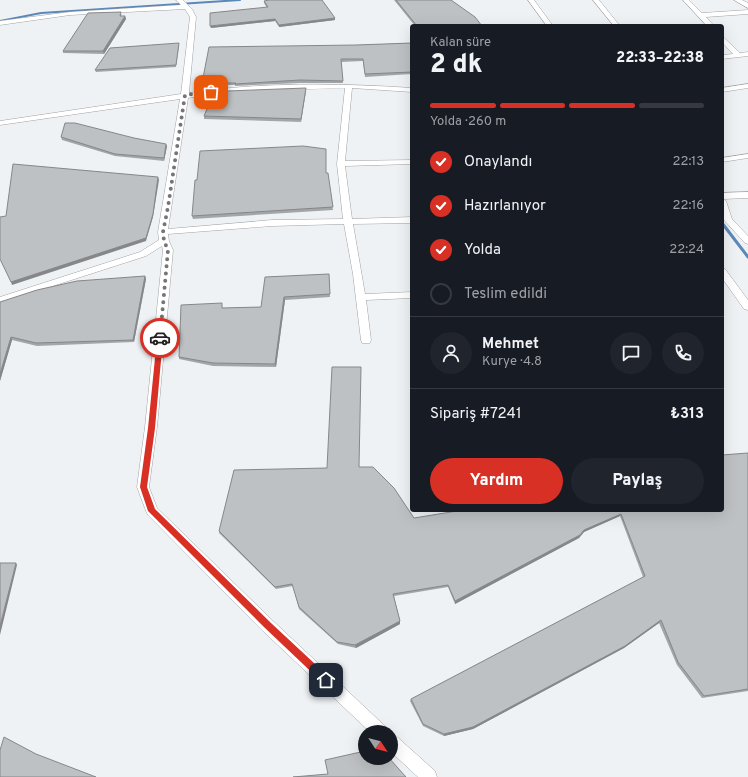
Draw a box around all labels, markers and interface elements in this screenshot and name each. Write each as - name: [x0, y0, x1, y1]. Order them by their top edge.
- text: Kalan süre: [430, 35, 491, 51]
- text: 2 dk: [430, 49, 482, 82]
- text: 22:33–22:38: [616, 49, 704, 68]
- pin: [194, 75, 228, 109]
- icon: bag: [200, 81, 222, 103]
- text: Yolda · 260 m: [430, 114, 506, 130]
- icon: check: [430, 151, 452, 173]
- text: Onaylandı: [464, 153, 532, 172]
- text: 22:13: [672, 154, 704, 170]
- icon: check: [430, 195, 452, 217]
- text: Hazırlanıyor: [464, 197, 546, 216]
- text: 22:16: [673, 198, 704, 214]
- icon: check: [430, 239, 452, 261]
- text: Yolda: [464, 241, 501, 260]
- text: 22:24: [669, 242, 704, 258]
- text: Teslim edildi: [464, 285, 547, 304]
- courier: [140, 318, 180, 358]
- icon: car: [149, 327, 171, 349]
- button: person: [430, 332, 472, 374]
- button: chat: [610, 332, 652, 374]
- button: phone: [662, 332, 704, 374]
- text: Mehmet: [482, 335, 539, 354]
- text: Kurye · 4.8: [482, 354, 542, 370]
- text: Sipariş #7241: [430, 405, 521, 424]
- text: ₺313: [670, 405, 704, 424]
- button: Yardım: [430, 458, 563, 504]
- button: Paylaş: [571, 458, 704, 504]
- pin: [309, 663, 343, 697]
- icon: home: [315, 669, 337, 691]
- north arrow: [358, 725, 398, 765]
- map controls: [358, 725, 398, 765]

